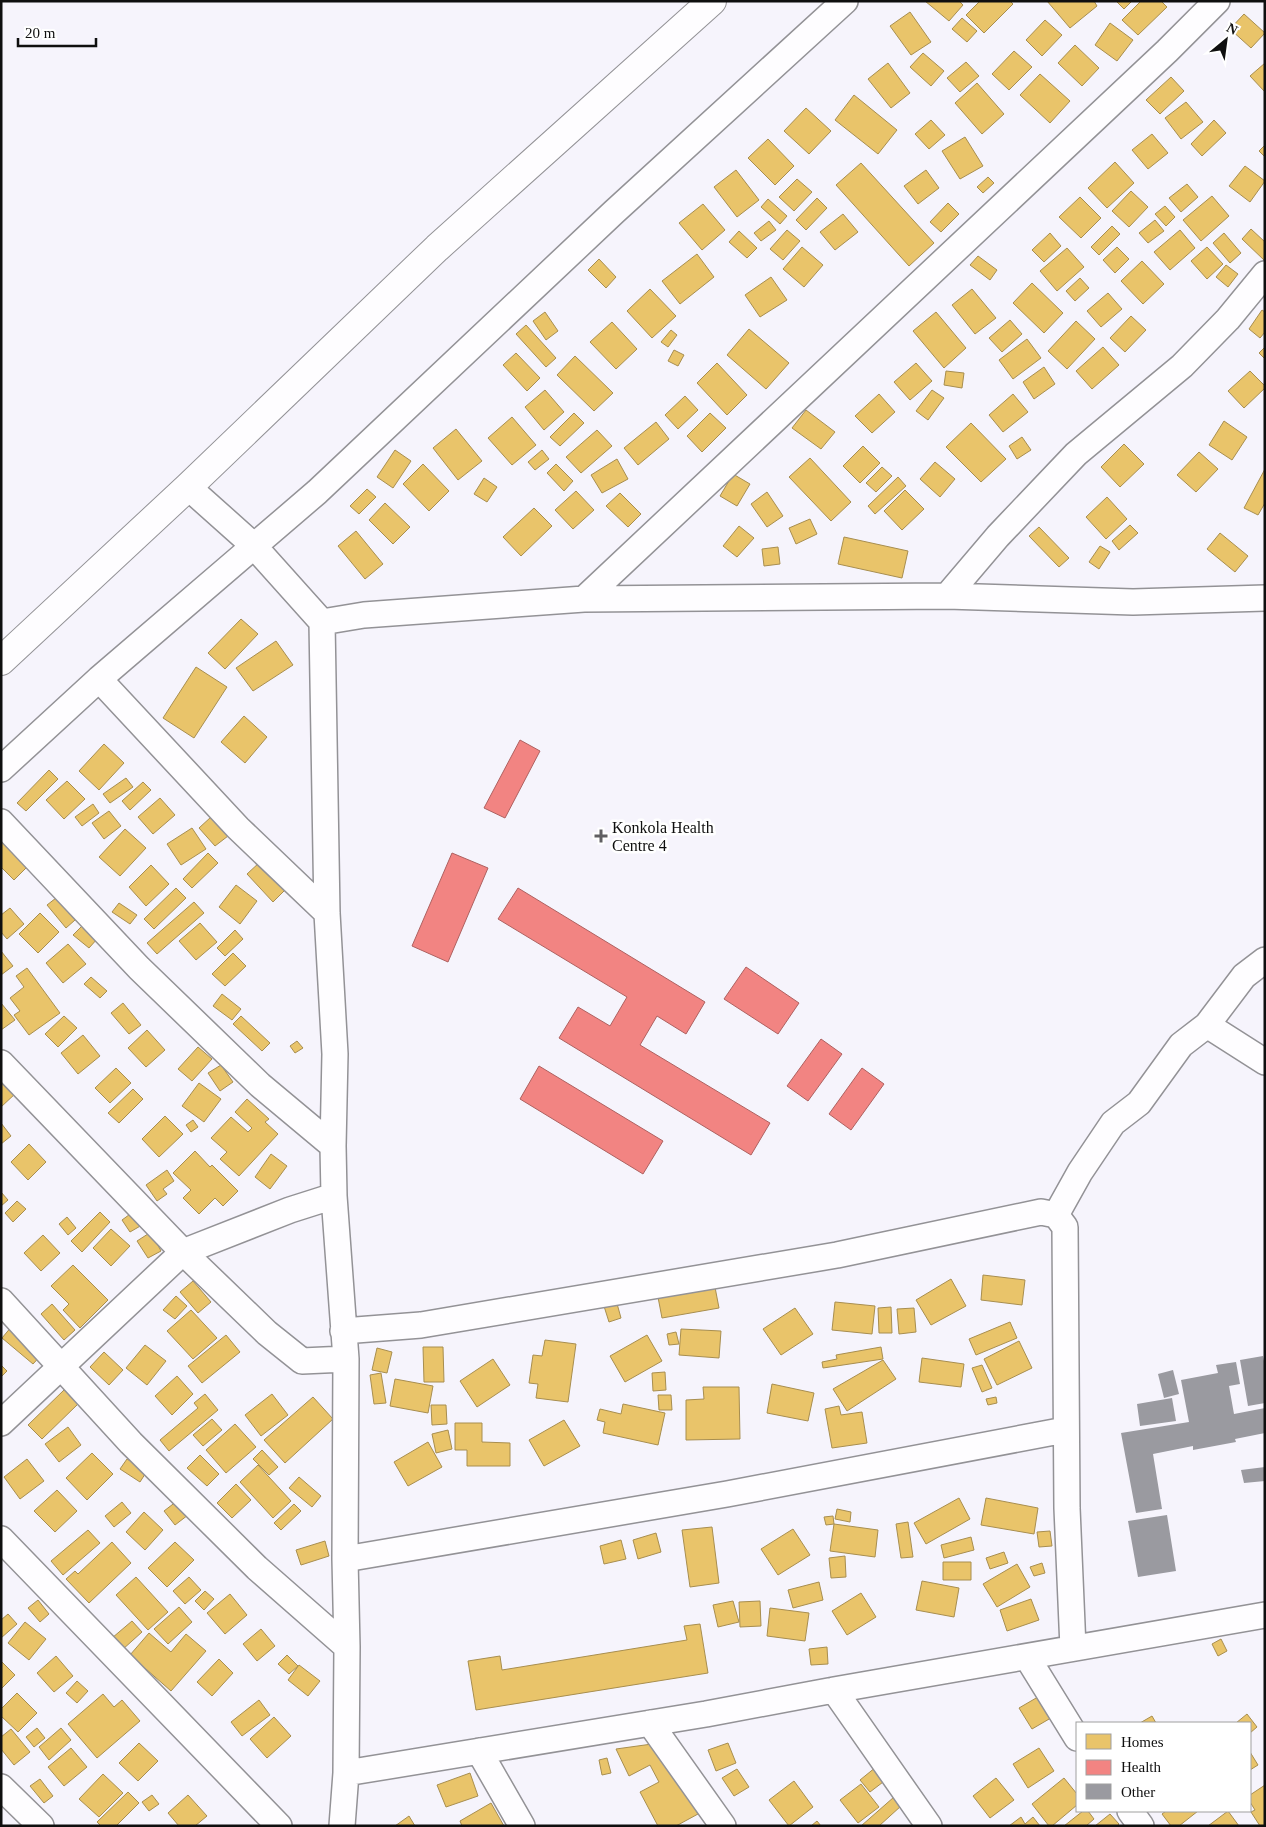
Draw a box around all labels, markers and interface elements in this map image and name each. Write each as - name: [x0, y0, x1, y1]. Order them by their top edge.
- scale bar: [18, 15, 95, 47]
- north arrow: [1201, 15, 1251, 65]
- text: N: [1224, 20, 1240, 38]
- text: 20 m: [25, 25, 56, 41]
- place label: Konkola Health Centre 4: [612, 819, 714, 854]
- marker: Konkola Health Centre 4: [594, 829, 608, 843]
- legend: [1076, 1722, 1251, 1812]
- text: Homes: [1121, 1734, 1164, 1750]
- text: Health: [1121, 1759, 1161, 1775]
- text: Other: [1121, 1784, 1155, 1800]

